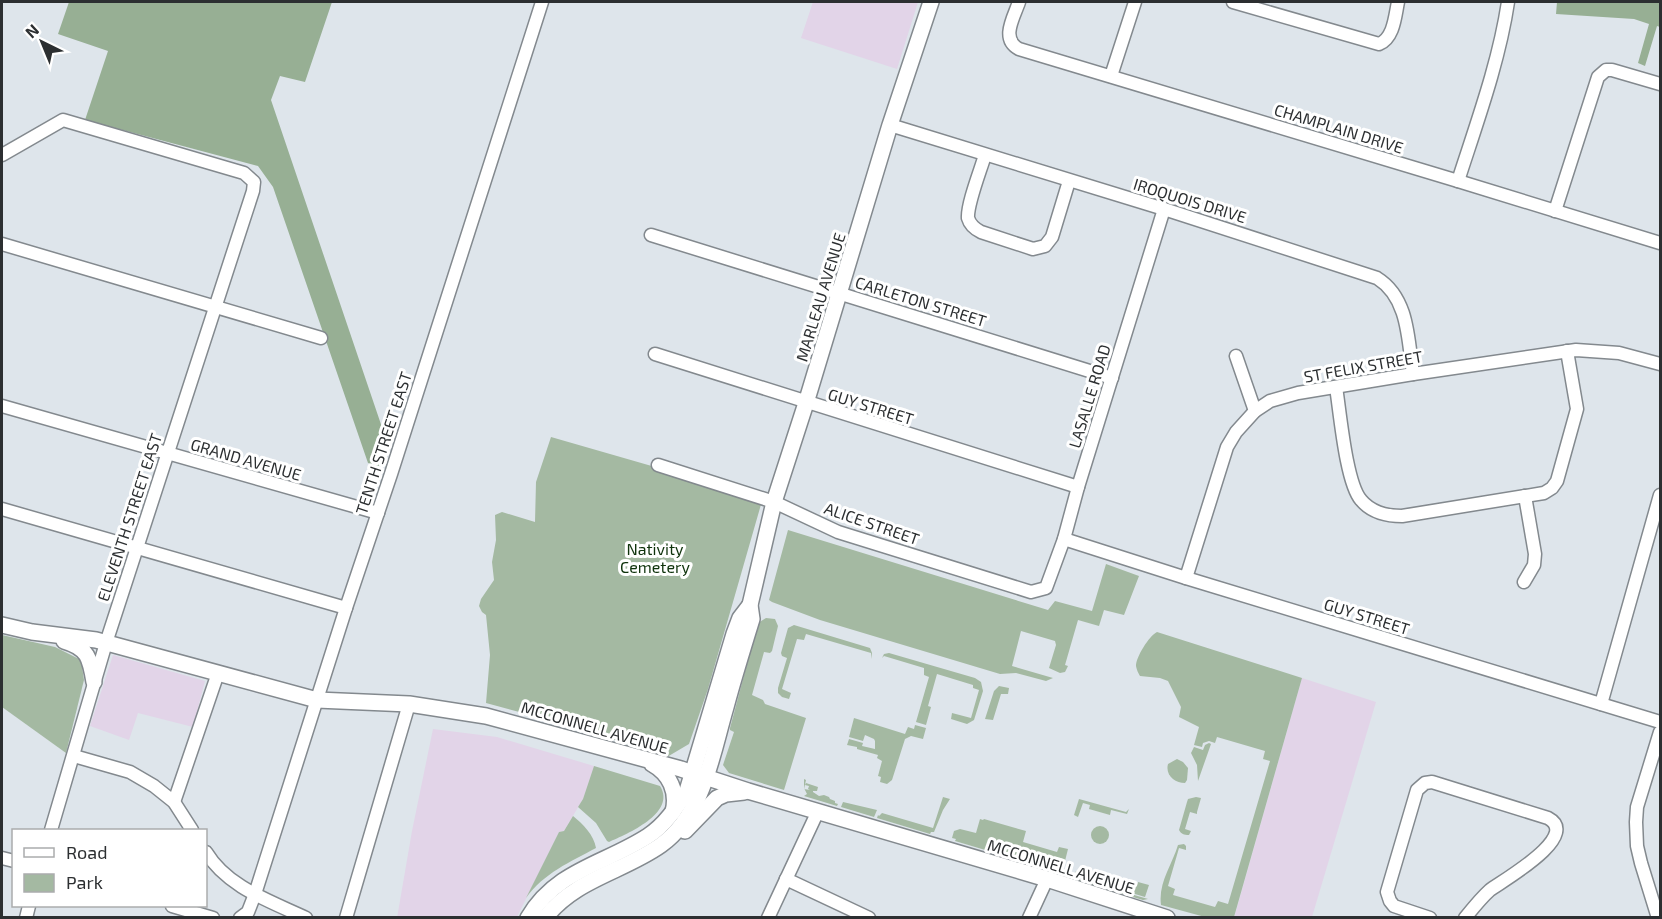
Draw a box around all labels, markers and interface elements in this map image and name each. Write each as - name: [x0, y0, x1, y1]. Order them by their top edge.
- north arrow: [12, 12, 72, 72]
- text: N: [21, 20, 42, 42]
- street label: CHAMPLAIN DRIVE: [1272, 99, 1406, 157]
- street label: IROQUOIS DRIVE: [1131, 174, 1249, 227]
- street label: MARLEAU AVENUE: [791, 230, 849, 364]
- street label: CARLETON STREET: [853, 272, 989, 330]
- street label: LASALLE ROAD: [1064, 342, 1114, 450]
- street label: ST FELIX STREET: [1302, 346, 1424, 386]
- street label: TENTH STREET EAST: [351, 369, 415, 517]
- street label: GUY STREET: [826, 384, 916, 428]
- street label: ELEVENTH STREET EAST: [93, 431, 165, 603]
- street label: GRAND AVENUE: [189, 434, 303, 484]
- street label: ALICE STREET: [822, 498, 922, 548]
- park label: Nativity Cemetery: [620, 539, 690, 576]
- street label: GUY STREET: [1322, 594, 1412, 638]
- street label: MCCONNELL AVENUE: [519, 697, 671, 757]
- legend: [12, 829, 207, 907]
- street label: MCCONNELL AVENUE: [985, 835, 1137, 897]
- text: Road: [66, 841, 107, 863]
- text: Park: [66, 871, 103, 893]

